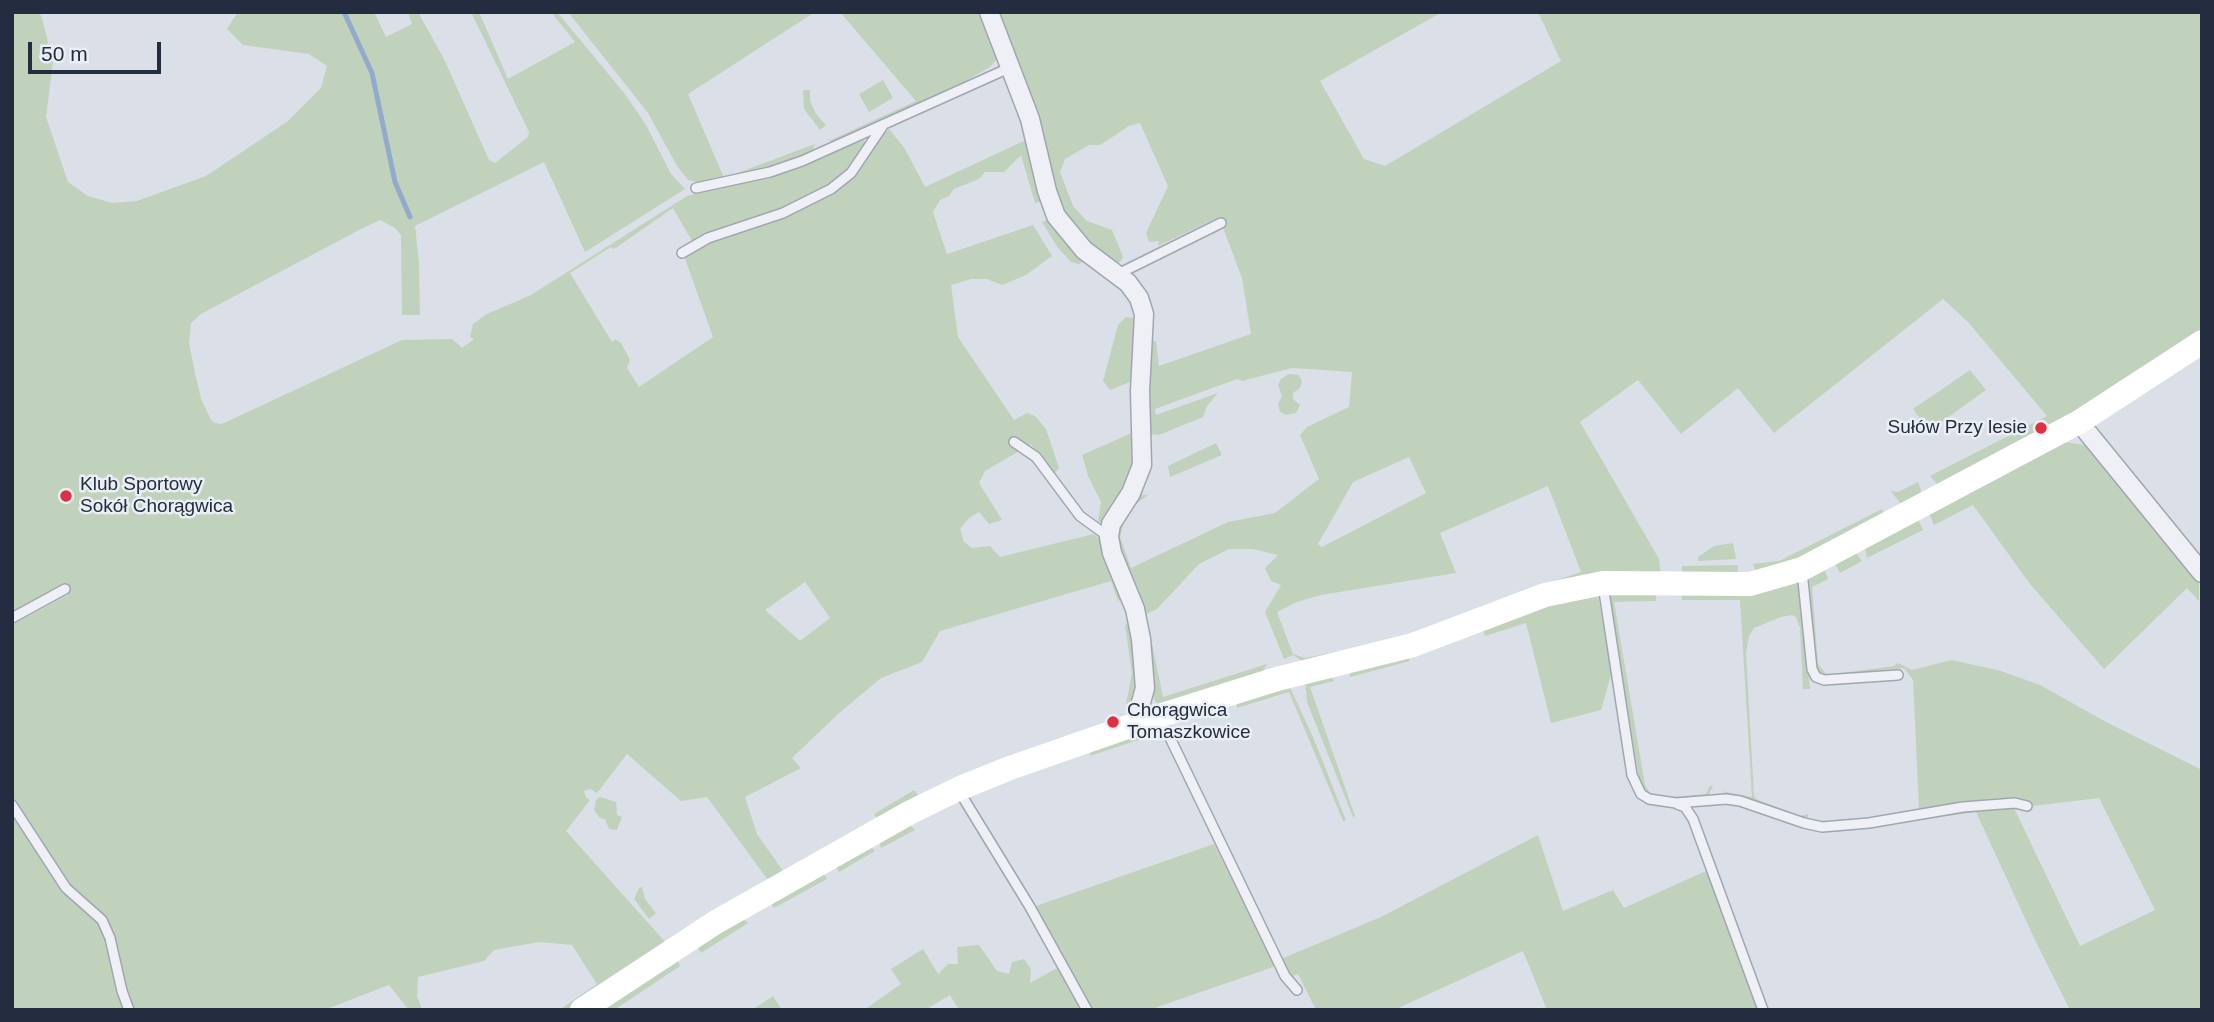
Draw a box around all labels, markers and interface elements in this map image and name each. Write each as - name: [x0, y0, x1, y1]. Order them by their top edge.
- scale bar: [32, 28, 164, 72]
- text: 50 m: [41, 42, 88, 65]
- place label: Sułów Przy lesie: [1888, 417, 2027, 439]
- marker: Sułów Przy lesie: [2033, 420, 2049, 436]
- place label: Klub Sportowy Sokół Chorągwica: [80, 474, 233, 518]
- marker: Klub Sportowy Sokół Chorągwica: [58, 488, 74, 504]
- place label: Chorągwica Tomaszkowice: [1127, 700, 1251, 744]
- marker: Chorągwica Tomaszkowice: [1105, 714, 1121, 730]

